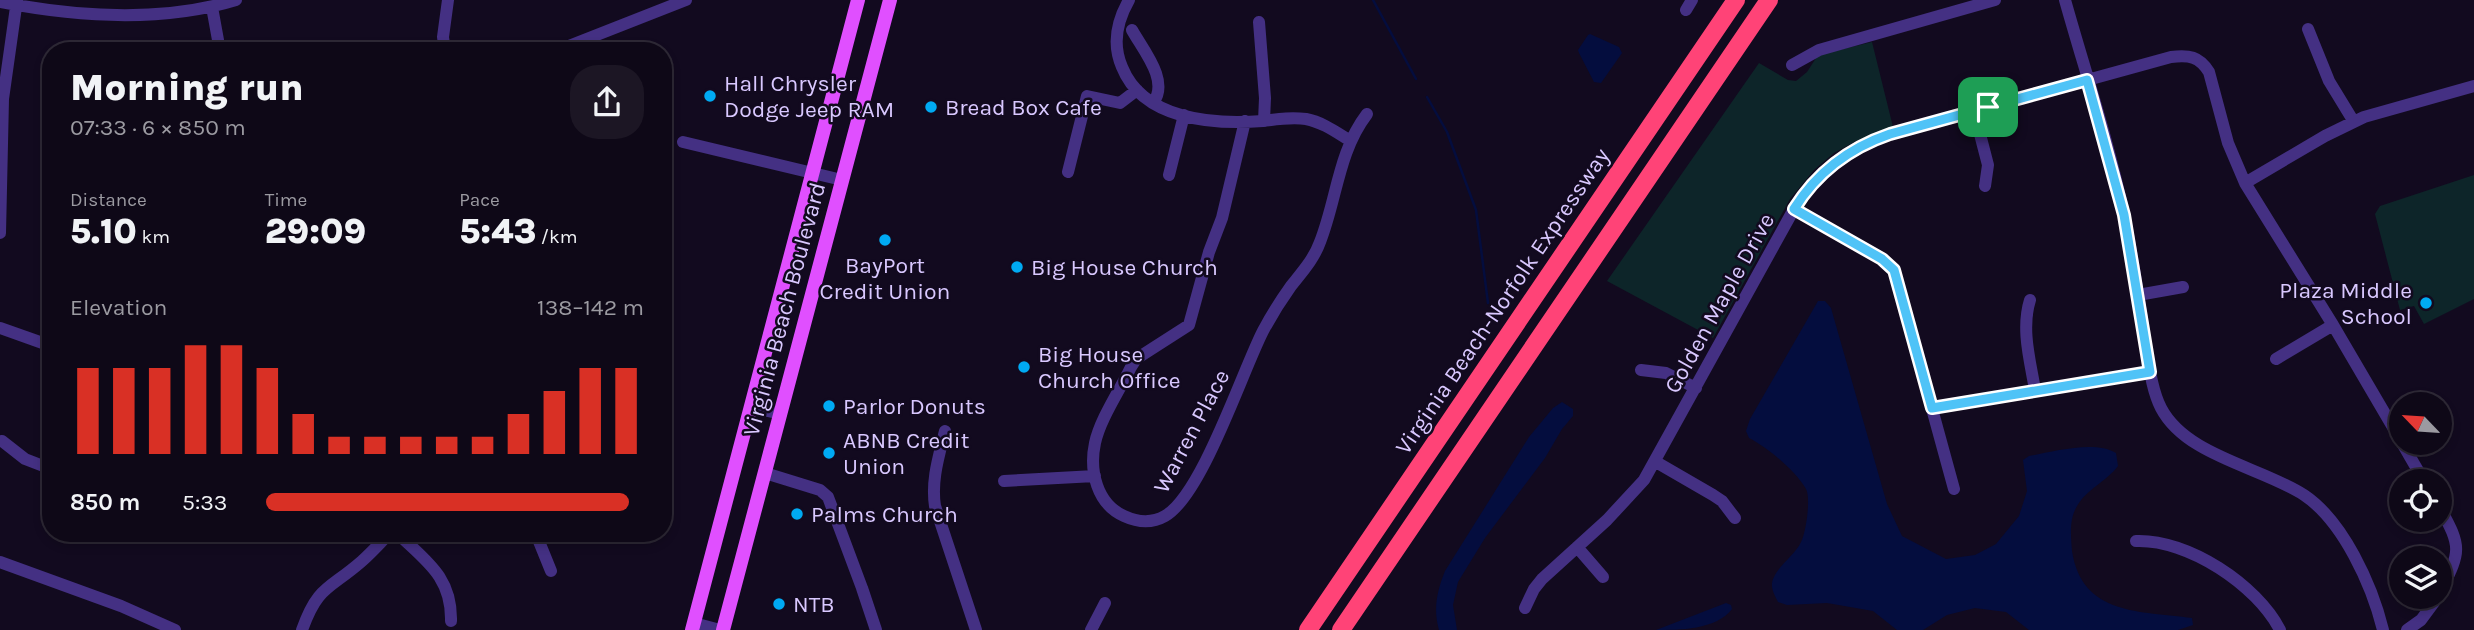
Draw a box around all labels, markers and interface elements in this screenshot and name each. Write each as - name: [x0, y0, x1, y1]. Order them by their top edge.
- text: Morning run: [70, 65, 304, 110]
- button: share: [570, 65, 644, 139]
- place label: Hall Chrysler Dodge Jeep RAM: [724, 70, 894, 123]
- pin: [1958, 77, 2018, 137]
- marker: Hall Chrysler Dodge Jeep RAM: [702, 88, 718, 104]
- icon: arrive: [1969, 88, 2007, 126]
- place label: Bread Box Cafe: [945, 94, 1102, 121]
- marker: Bread Box Cafe: [923, 99, 939, 115]
- text: 07:33 · 6 × 850 m: [70, 114, 246, 141]
- street label: Virginia Beach-Norfolk Expressway: [1390, 143, 1615, 459]
- street label: Virginia Beach Boulevard: [738, 179, 831, 439]
- text: Distance: [70, 189, 147, 211]
- text: Time: [265, 189, 307, 211]
- text: Pace: [459, 189, 500, 211]
- street label: Golden Maple Drive: [1659, 209, 1780, 398]
- text: 5.10: [70, 211, 137, 252]
- text: 29:09: [265, 211, 366, 252]
- text: 5:43: [459, 211, 536, 252]
- text: km: [137, 226, 170, 248]
- text: /km: [536, 226, 578, 248]
- marker: BayPort Credit Union: [877, 232, 893, 248]
- place label: BayPort Credit Union: [819, 252, 951, 305]
- place label: Big House Church: [1031, 254, 1218, 281]
- marker: Big House Church: [1009, 259, 1025, 275]
- place label: Plaza Middle School: [2279, 277, 2412, 330]
- text: Elevation: [70, 294, 167, 321]
- text: 138–142 m: [537, 294, 644, 321]
- marker: Plaza Middle School: [2418, 295, 2434, 311]
- place label: Big House Church Office: [1038, 341, 1181, 394]
- marker: Big House Church Office: [1016, 359, 1032, 375]
- street label: Warren Place: [1148, 365, 1235, 498]
- north arrow: [2389, 392, 2452, 455]
- map controls: [2389, 392, 2452, 609]
- place label: Parlor Donuts: [843, 393, 986, 420]
- marker: Parlor Donuts: [821, 398, 837, 414]
- place label: ABNB Credit Union: [843, 427, 970, 480]
- marker: ABNB Credit Union: [821, 445, 837, 461]
- button: locate: [2389, 469, 2452, 532]
- text: 850 m: [70, 489, 140, 516]
- text: 5:33: [182, 489, 227, 516]
- place label: Palms Church: [811, 501, 958, 528]
- marker: Palms Church: [789, 506, 805, 522]
- button: layers: [2389, 546, 2452, 609]
- place label: NTB: [793, 591, 835, 618]
- marker: NTB: [771, 596, 787, 612]

